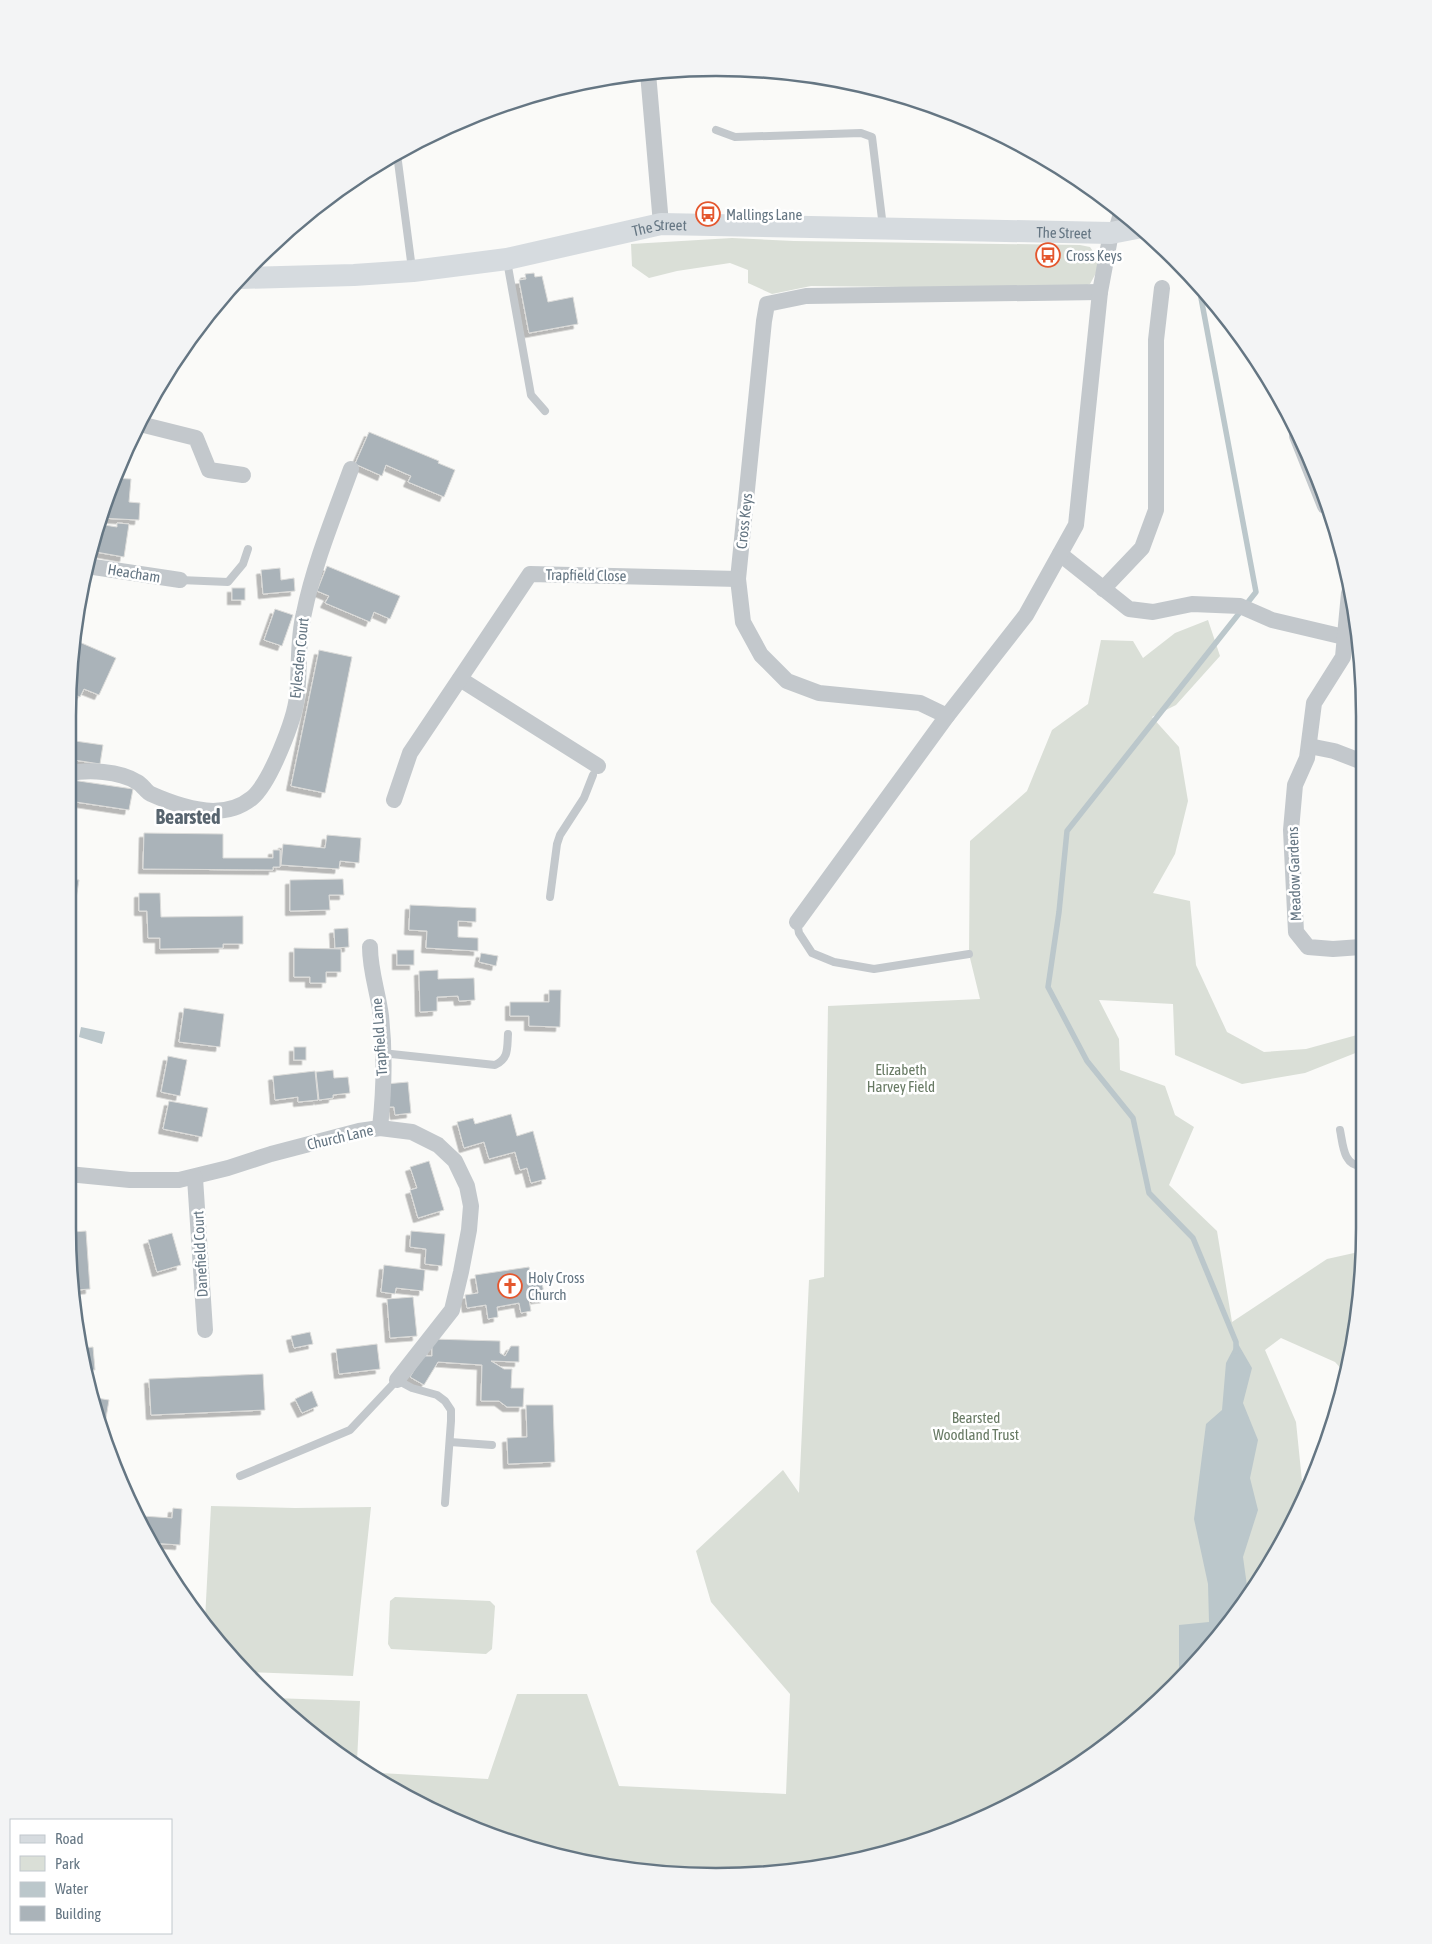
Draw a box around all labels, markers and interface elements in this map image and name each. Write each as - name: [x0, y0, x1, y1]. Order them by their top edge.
- bus stop icon: Mallings Lane: [695, 201, 721, 227]
- place label: Mallings Lane: [726, 206, 803, 223]
- street label: The Street: [630, 215, 687, 239]
- street label: The Street: [1036, 223, 1092, 241]
- bus stop icon: Cross Keys: [1035, 242, 1061, 268]
- place label: Cross Keys: [1066, 247, 1122, 264]
- street label: Cross Keys: [733, 492, 755, 550]
- street label: Heacham: [106, 560, 162, 586]
- street label: Trapfield Close: [545, 566, 627, 584]
- street label: Eylesden Court: [286, 617, 312, 699]
- district label: Bearsted: [156, 805, 220, 828]
- street label: Meadow Gardens: [1284, 826, 1304, 922]
- street label: Trapfield Lane: [368, 997, 390, 1077]
- park label: Elizabeth Harvey Field: [867, 1061, 935, 1095]
- street label: Church Lane: [305, 1121, 375, 1153]
- street label: Danefield Court: [189, 1210, 211, 1298]
- place label: Holy Cross Church: [528, 1269, 585, 1303]
- church icon: Holy Cross Church: [497, 1273, 523, 1299]
- park label: Bearsted Woodland Trust: [933, 1409, 1019, 1443]
- legend: [10, 1819, 172, 1934]
- text: Road: [55, 1830, 84, 1847]
- text: Park: [55, 1855, 80, 1872]
- text: Water: [55, 1880, 88, 1897]
- text: Building: [55, 1905, 101, 1922]

